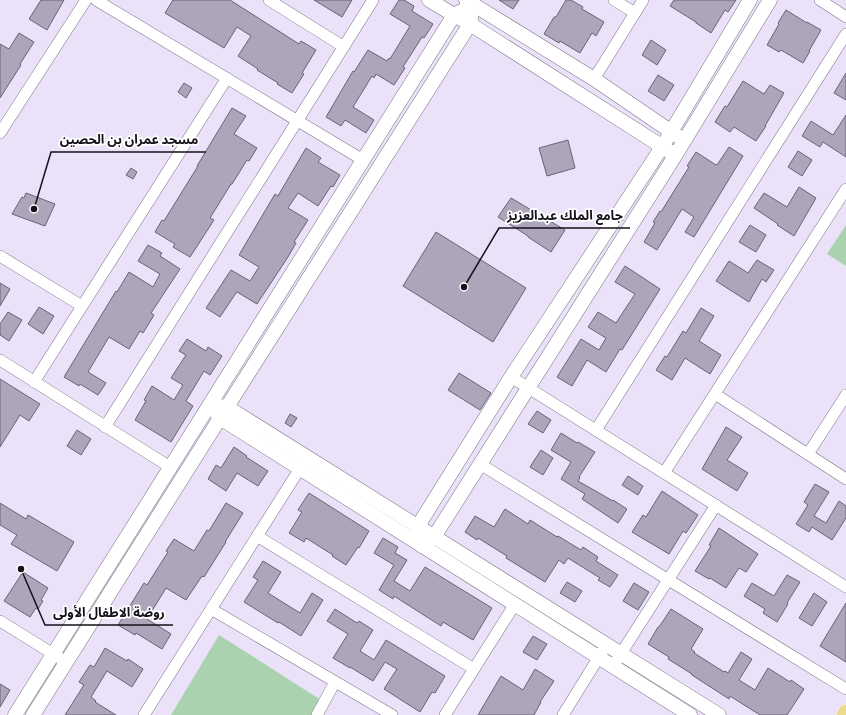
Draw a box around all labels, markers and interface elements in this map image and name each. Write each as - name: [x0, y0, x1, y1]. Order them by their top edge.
- callout: مسجد عمران بن الحصين: [51, 127, 206, 152]
- text: مسجد عمران بن الحصين: [60, 129, 198, 149]
- callout: جامع الملك عبدالعزيز: [499, 203, 630, 228]
- text: جامع الملك عبدالعزيز: [506, 205, 623, 225]
- callout: روضة الاطفال الأولى: [45, 600, 173, 625]
- text: روضة الاطفال الأولى: [53, 602, 165, 622]

